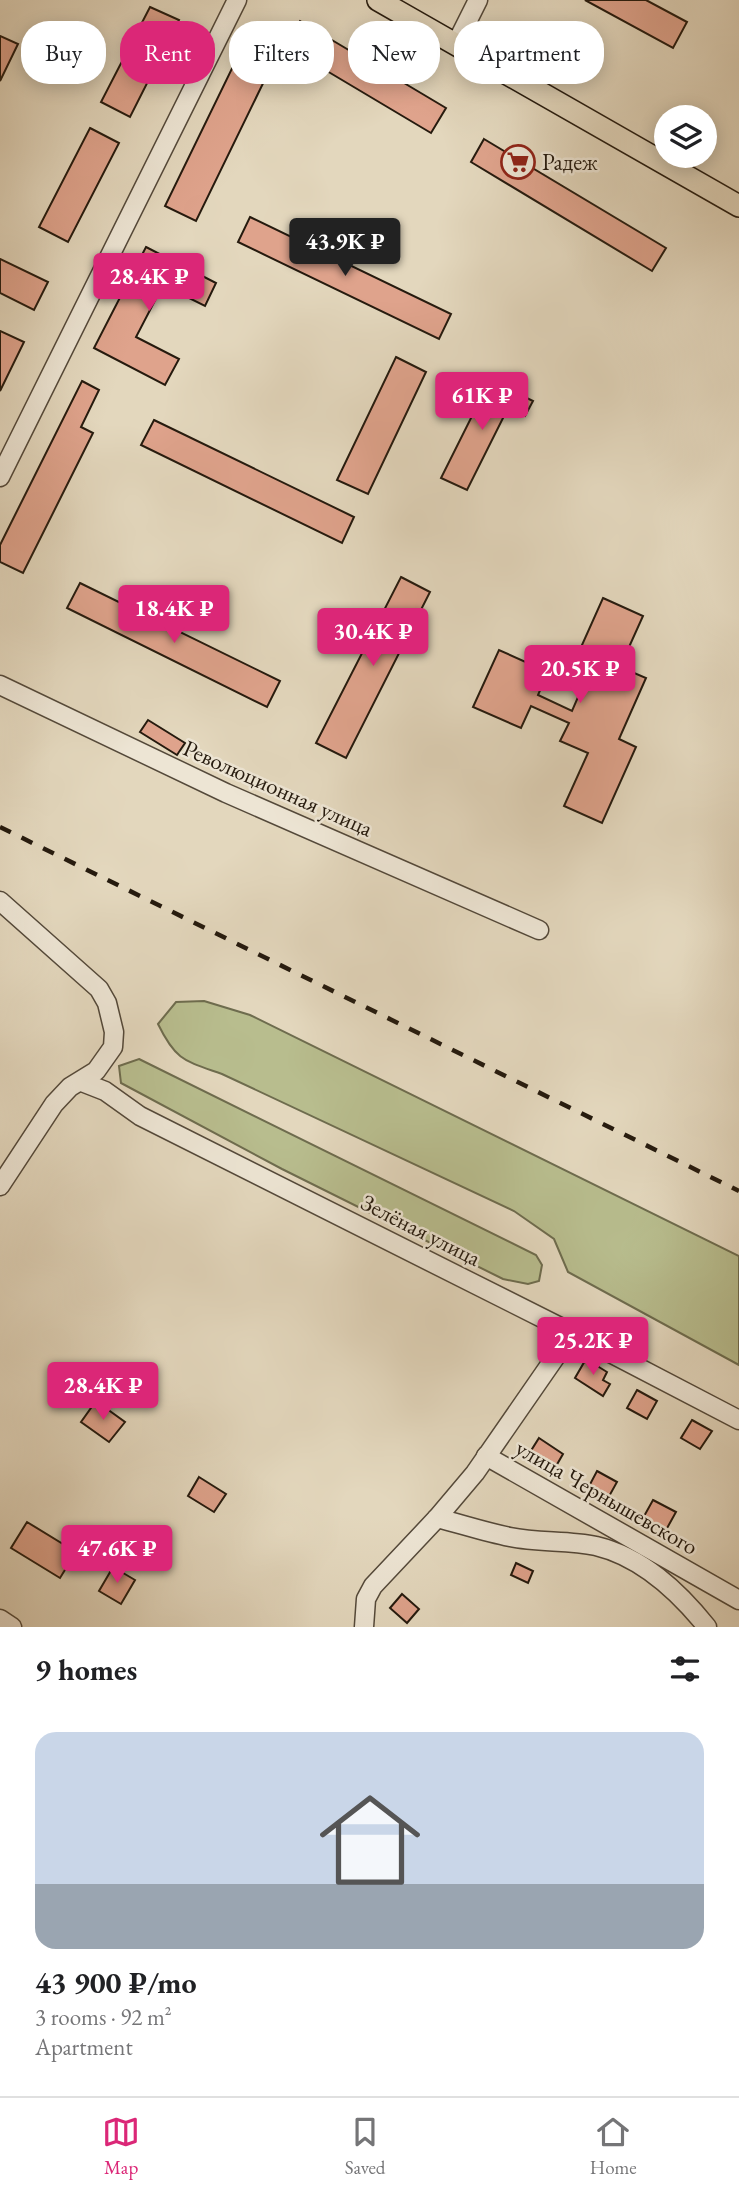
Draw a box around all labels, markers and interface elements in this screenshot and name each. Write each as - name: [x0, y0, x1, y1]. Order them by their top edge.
- chip: Buy: [21, 21, 106, 84]
- chip: Rent: [120, 21, 215, 84]
- chip: Filters: [229, 21, 334, 84]
- chip: New: [348, 21, 440, 84]
- chip: Apartment: [454, 21, 604, 84]
- map controls: [654, 105, 717, 168]
- button: layers: [654, 105, 717, 168]
- supermarket icon: Радеж: [499, 143, 537, 181]
- place label: Радеж: [542, 147, 598, 177]
- pin: 43.9K ₽: [280, 218, 410, 278]
- text: 43.9K ₽: [305, 226, 385, 256]
- pin: 28.4K ₽: [84, 254, 214, 313]
- text: 28.4K ₽: [109, 261, 189, 291]
- pin: 61K ₽: [433, 372, 531, 432]
- text: 61K ₽: [451, 380, 513, 410]
- pin: 18.4K ₽: [109, 586, 239, 645]
- text: 18.4K ₽: [134, 593, 214, 623]
- pin: 30.4K ₽: [308, 608, 438, 668]
- text: 30.4K ₽: [333, 616, 413, 646]
- pin: 20.5K ₽: [515, 646, 645, 705]
- text: 20.5K ₽: [540, 653, 620, 683]
- street label: Революционная улица: [179, 733, 378, 844]
- street label: Зелёная улица: [356, 1187, 487, 1273]
- pin: 25.2K ₽: [528, 1318, 658, 1377]
- text: 25.2K ₽: [553, 1325, 633, 1355]
- pin: 28.4K ₽: [38, 1362, 168, 1422]
- text: 28.4K ₽: [63, 1370, 143, 1400]
- street label: улица Чернышевского: [510, 1433, 704, 1561]
- pin: 47.6K ₽: [52, 1526, 182, 1585]
- text: 47.6K ₽: [77, 1533, 157, 1563]
- text: 9 homes: [35, 1650, 137, 1689]
- icon: filters: [666, 1650, 704, 1688]
- icon: home: [307, 1777, 433, 1903]
- text: 43 900 ₽/mo: [35, 1963, 197, 2002]
- text: 3 rooms · 92 m²: [35, 2002, 172, 2032]
- text: Apartment: [35, 2032, 133, 2062]
- tab: Map: [102, 2113, 140, 2180]
- tab: Saved: [345, 2113, 385, 2180]
- tab: Home: [590, 2113, 637, 2180]

